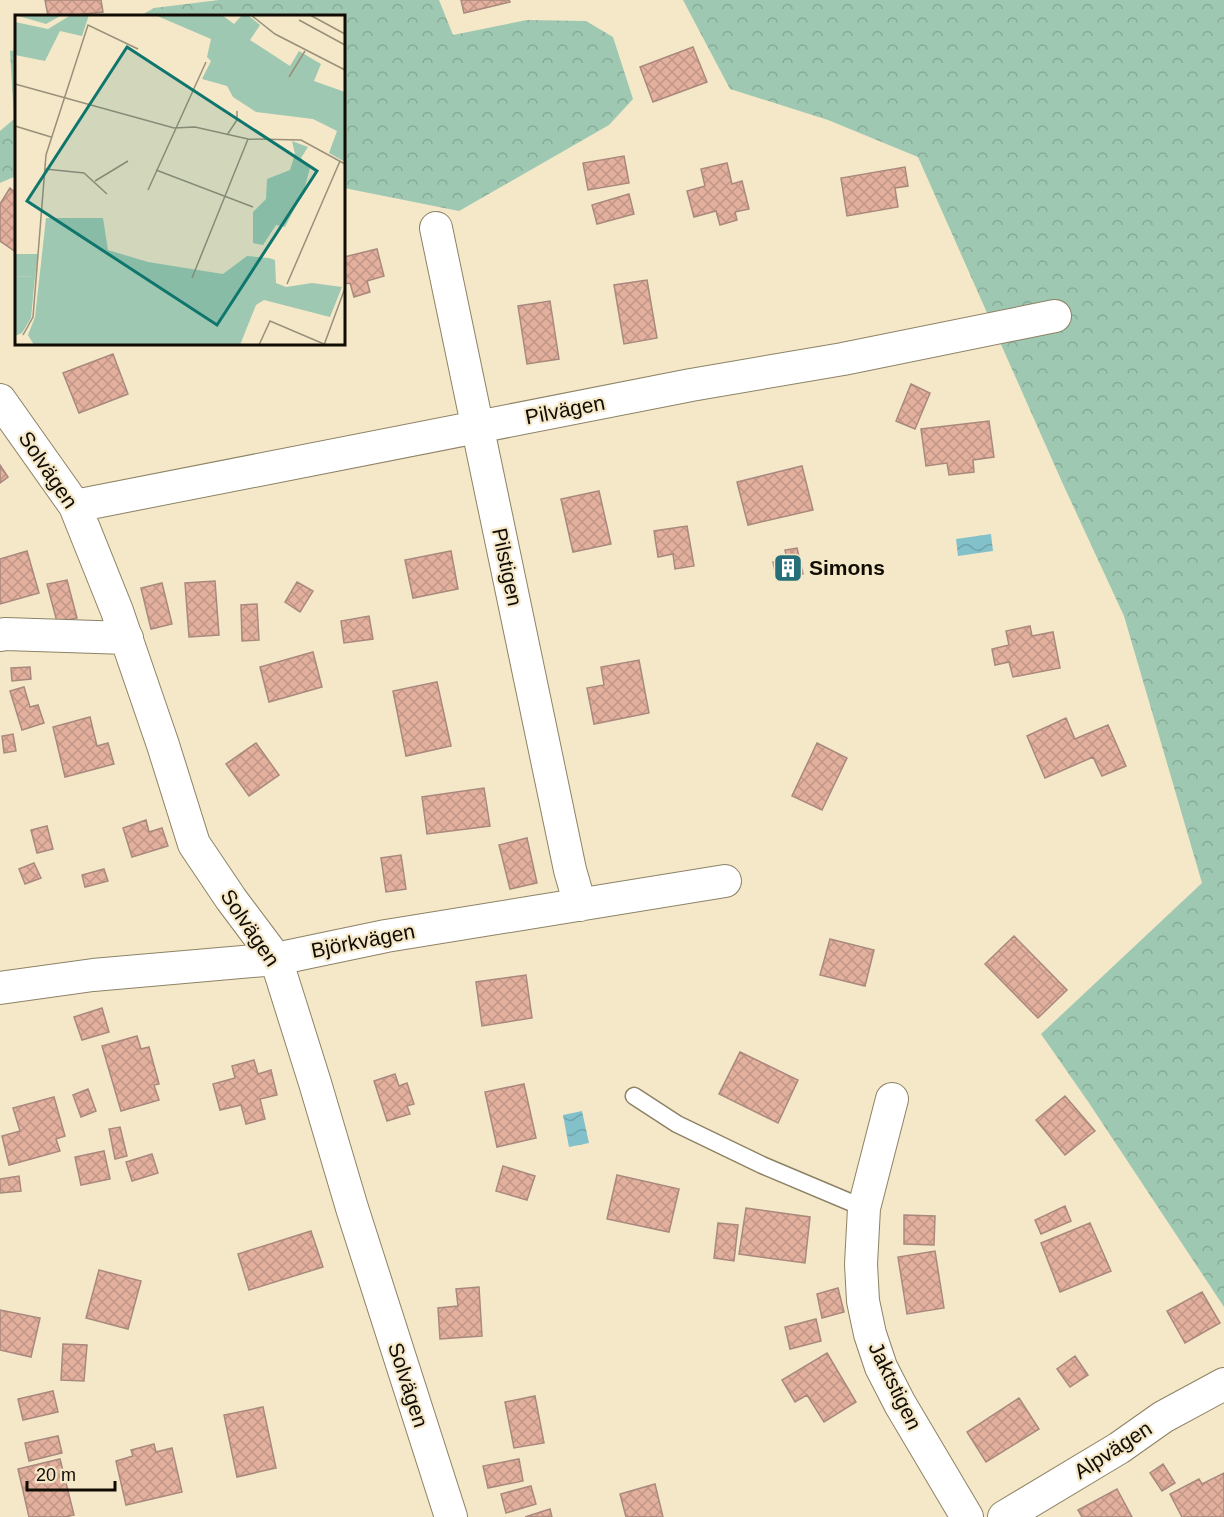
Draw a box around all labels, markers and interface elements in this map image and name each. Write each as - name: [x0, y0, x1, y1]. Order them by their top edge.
- inset map: [15, 15, 345, 345]
- street label: Pilvägen: [523, 391, 607, 428]
- street label: Solvägen: [14, 427, 82, 512]
- street label: Pilstigen: [488, 526, 527, 608]
- building icon: Simons: [772, 552, 804, 584]
- place label: Simons: [809, 556, 885, 579]
- street label: Solvägen: [216, 885, 284, 970]
- street label: Björkvägen: [309, 919, 417, 962]
- street label: Jaktstigen: [864, 1338, 927, 1433]
- street label: Solvägen: [384, 1340, 433, 1430]
- street label: Alpvägen: [1070, 1416, 1156, 1483]
- scale bar: [27, 1454, 116, 1492]
- text: 20 m: [36, 1465, 76, 1485]

